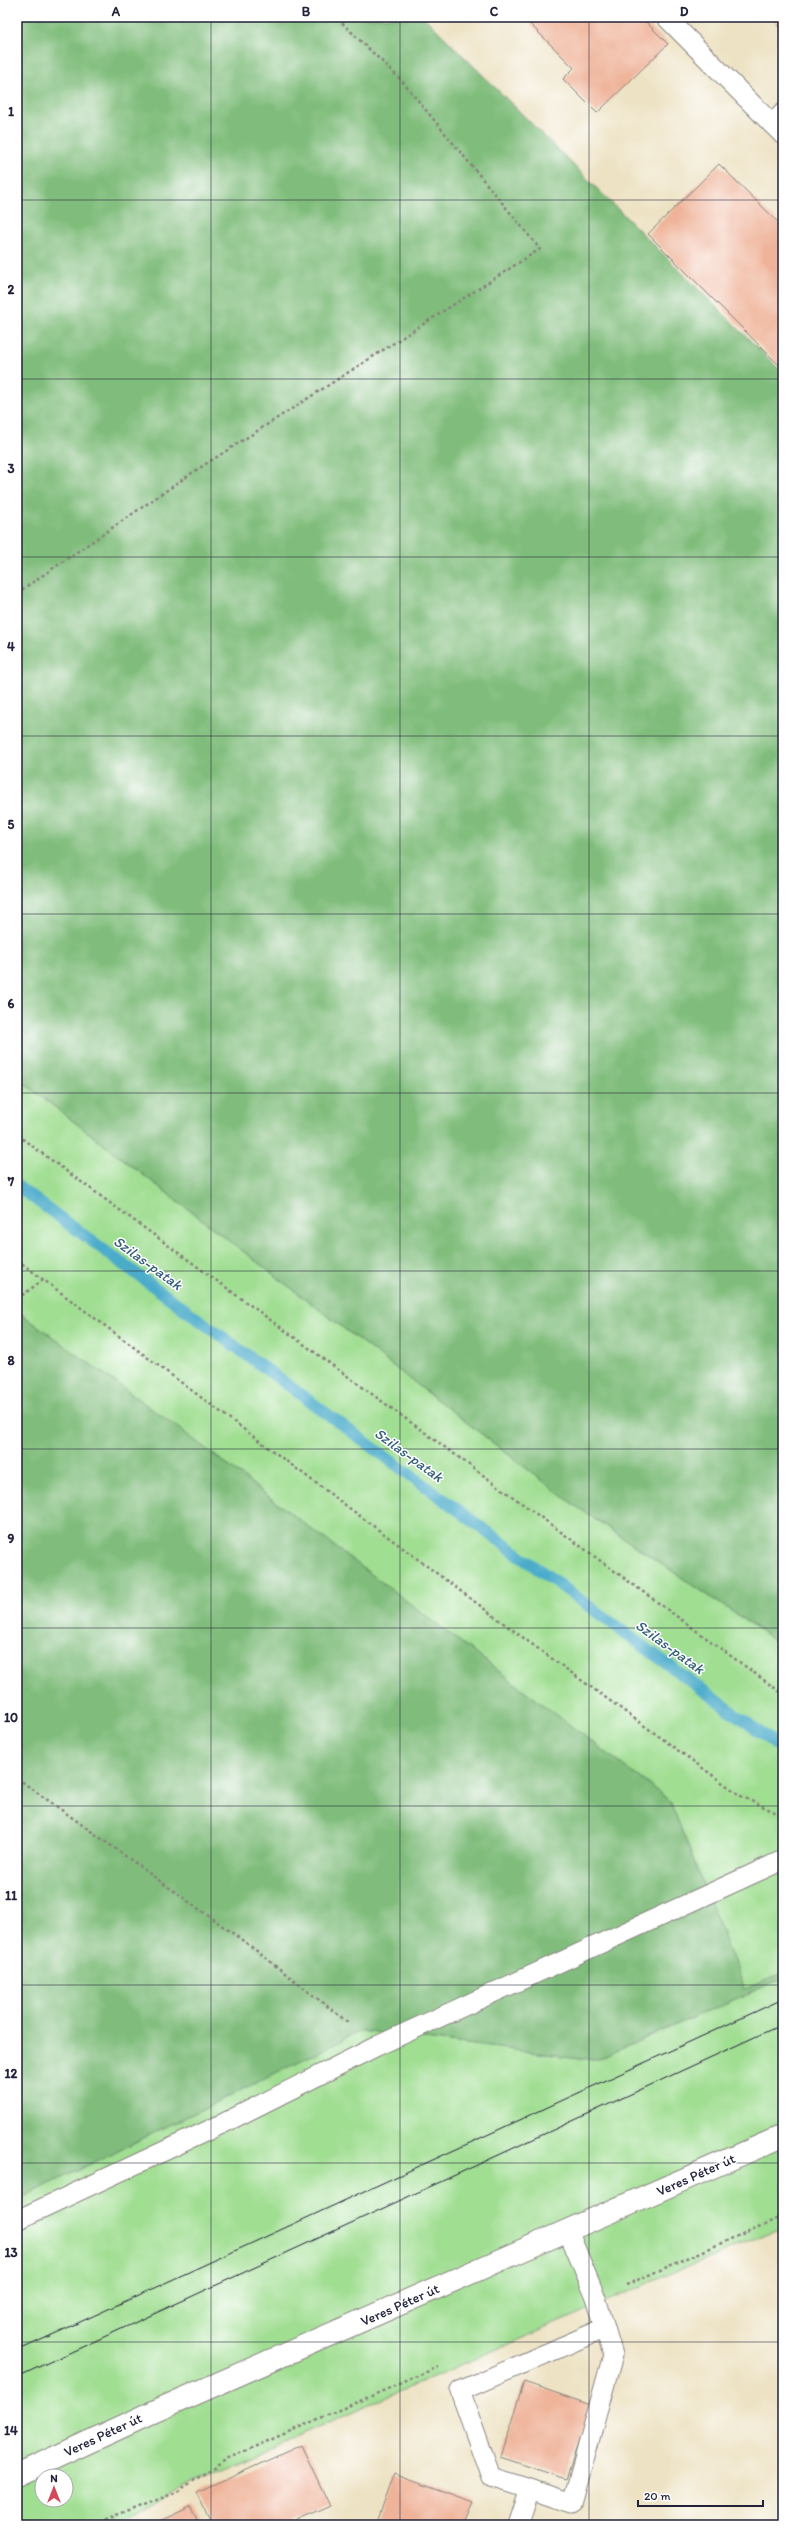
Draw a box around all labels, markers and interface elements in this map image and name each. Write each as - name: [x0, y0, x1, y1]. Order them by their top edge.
- text: A: [111, 4, 121, 19]
- text: B: [302, 4, 311, 19]
- text: C: [490, 4, 499, 19]
- text: D: [680, 4, 689, 19]
- text: 1: [8, 104, 14, 119]
- text: 2: [8, 282, 15, 297]
- text: 3: [7, 461, 15, 476]
- text: 4: [7, 639, 15, 654]
- text: 5: [8, 817, 15, 832]
- text: 6: [8, 996, 15, 1011]
- text: 7: [7, 1174, 15, 1189]
- water label: Szilas-patak: [110, 1232, 187, 1295]
- text: 8: [7, 1353, 15, 1368]
- water label: Szilas-patak: [371, 1424, 448, 1487]
- text: 9: [8, 1531, 15, 1546]
- water label: Szilas-patak: [632, 1616, 709, 1679]
- text: 10: [4, 1710, 18, 1725]
- text: 11: [5, 1888, 17, 1903]
- text: 12: [5, 2066, 18, 2081]
- street label: Veres Péter út: [654, 2150, 738, 2200]
- text: 13: [4, 2245, 18, 2260]
- street label: Veres Péter út: [358, 2280, 442, 2330]
- street label: Veres Péter út: [61, 2409, 145, 2461]
- text: 14: [4, 2423, 18, 2438]
- north arrow: [34, 2468, 74, 2508]
- text: N: [50, 2472, 58, 2485]
- scale bar: [638, 2482, 763, 2508]
- text: 20 m: [644, 2489, 671, 2503]

